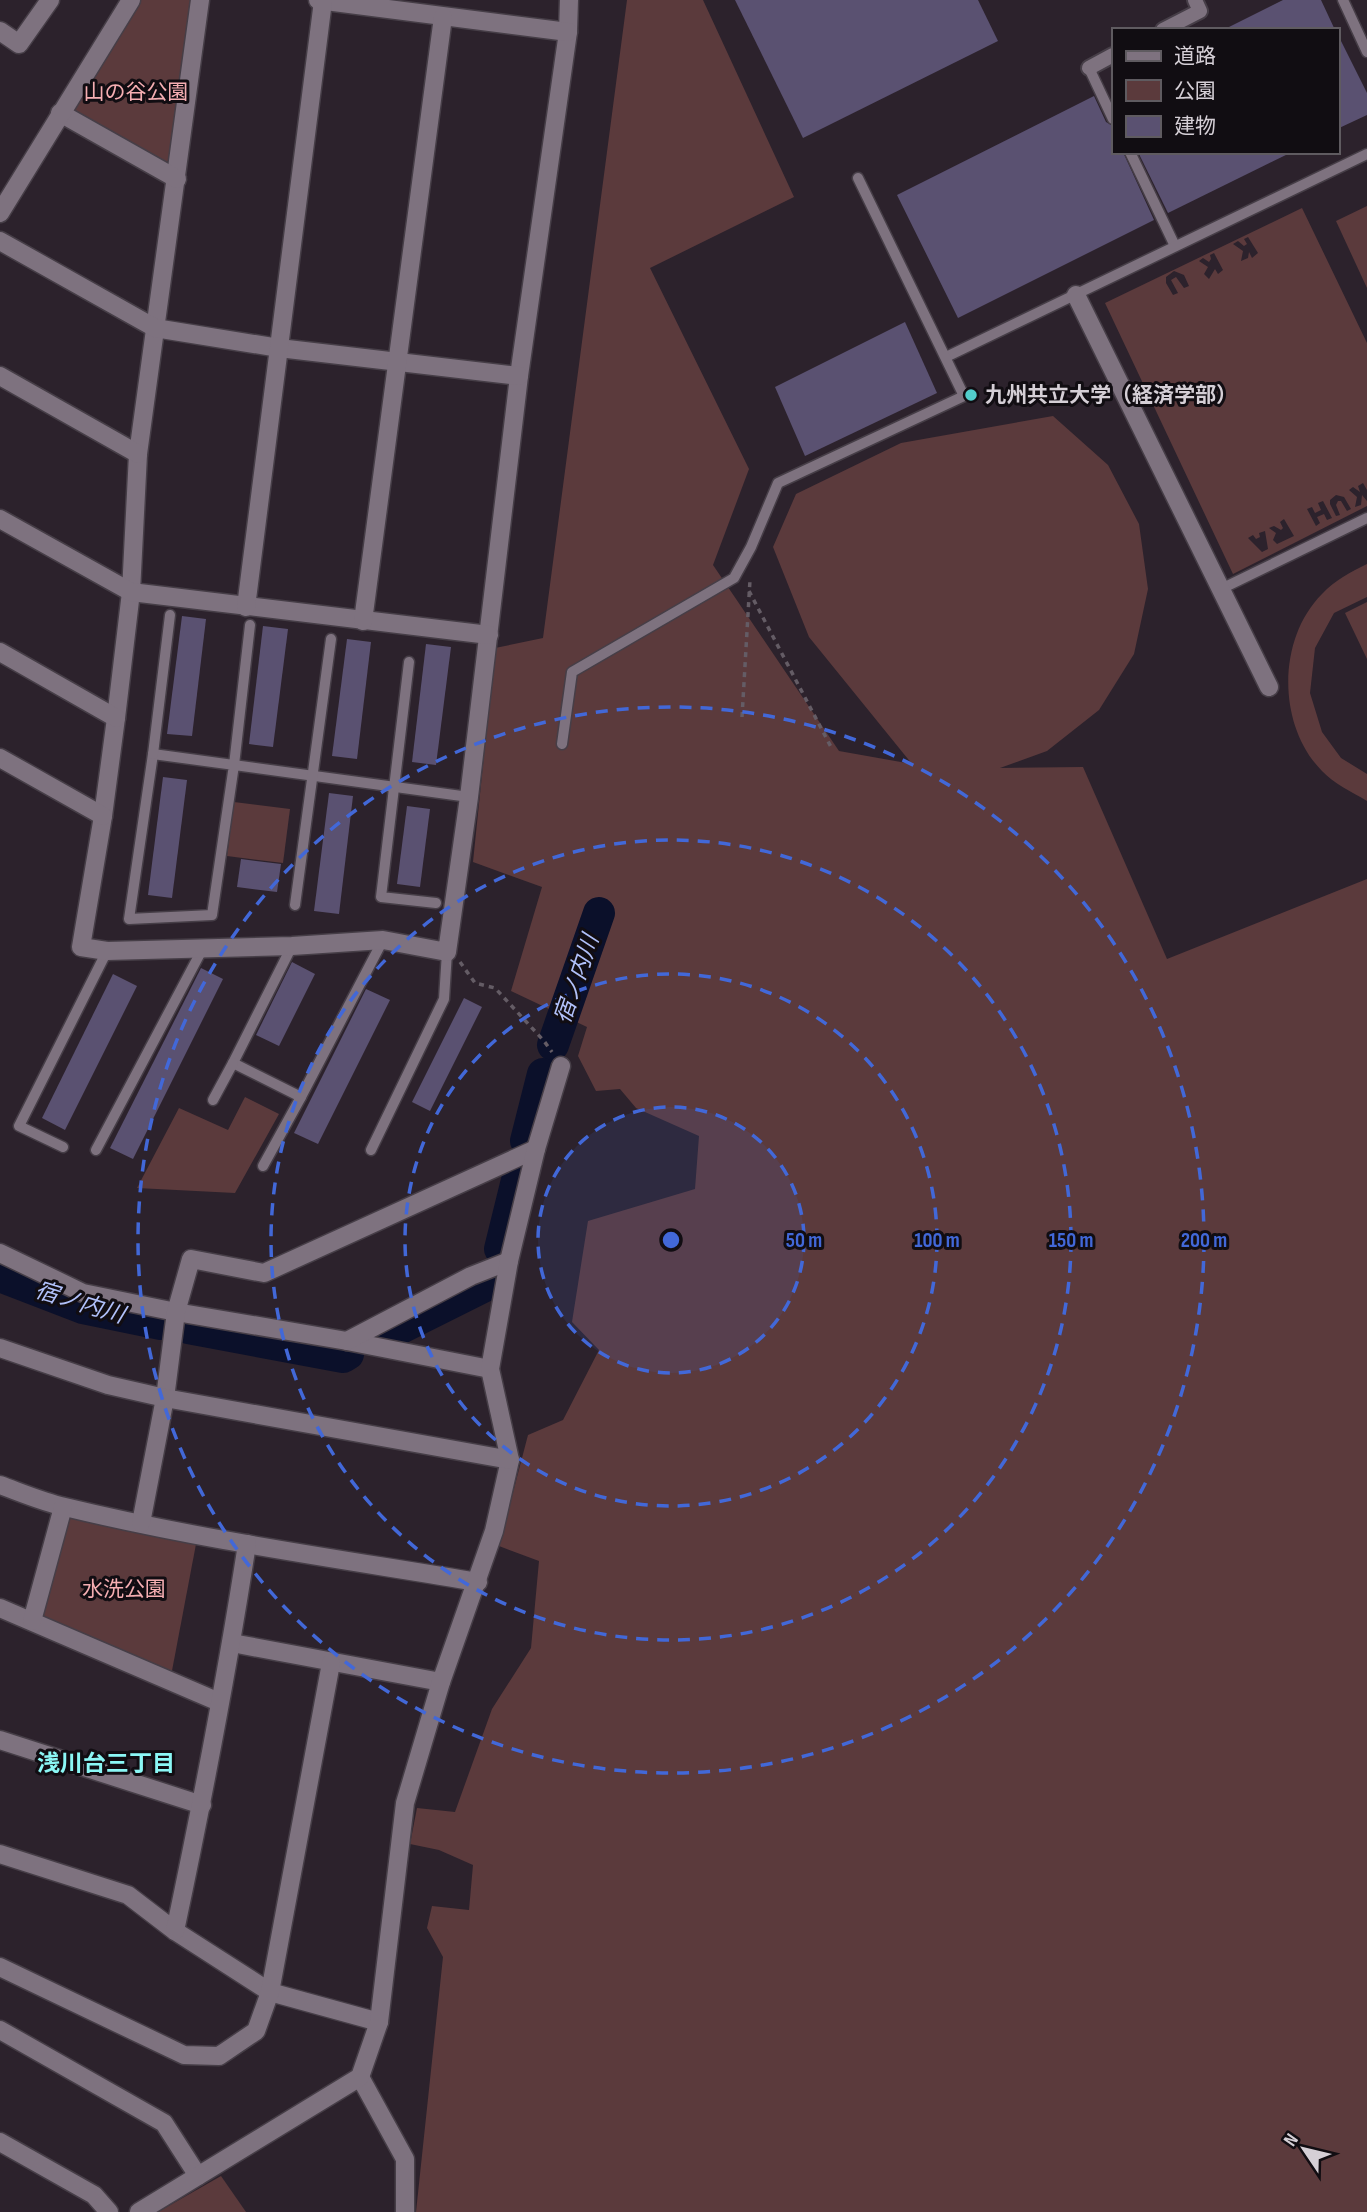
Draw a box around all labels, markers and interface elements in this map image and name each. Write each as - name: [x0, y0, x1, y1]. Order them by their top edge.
- legend: [1112, 28, 1339, 154]
- text: 道路: [1174, 44, 1216, 69]
- text: 公園: [1174, 79, 1216, 104]
- park label: 山の谷公園: [84, 80, 189, 105]
- text: 建物: [1174, 114, 1216, 139]
- place label: 九州共立大学（経済学部）: [985, 383, 1237, 408]
- marker: 九州共立大学（経済学部）: [963, 387, 979, 403]
- water label: 宿ノ内川: [549, 928, 606, 1027]
- centre of rings: [659, 1228, 683, 1252]
- text: 50 m: [786, 1228, 822, 1253]
- text: 100 m: [914, 1228, 960, 1253]
- text: 150 m: [1049, 1228, 1093, 1253]
- text: 200 m: [1181, 1228, 1227, 1253]
- water label: 宿ノ内川: [32, 1276, 131, 1331]
- park label: 水洗公園: [82, 1577, 166, 1602]
- district label: 浅川台三丁目: [37, 1750, 175, 1778]
- north arrow: [1269, 2114, 1339, 2184]
- text: N: [1279, 2129, 1304, 2151]

